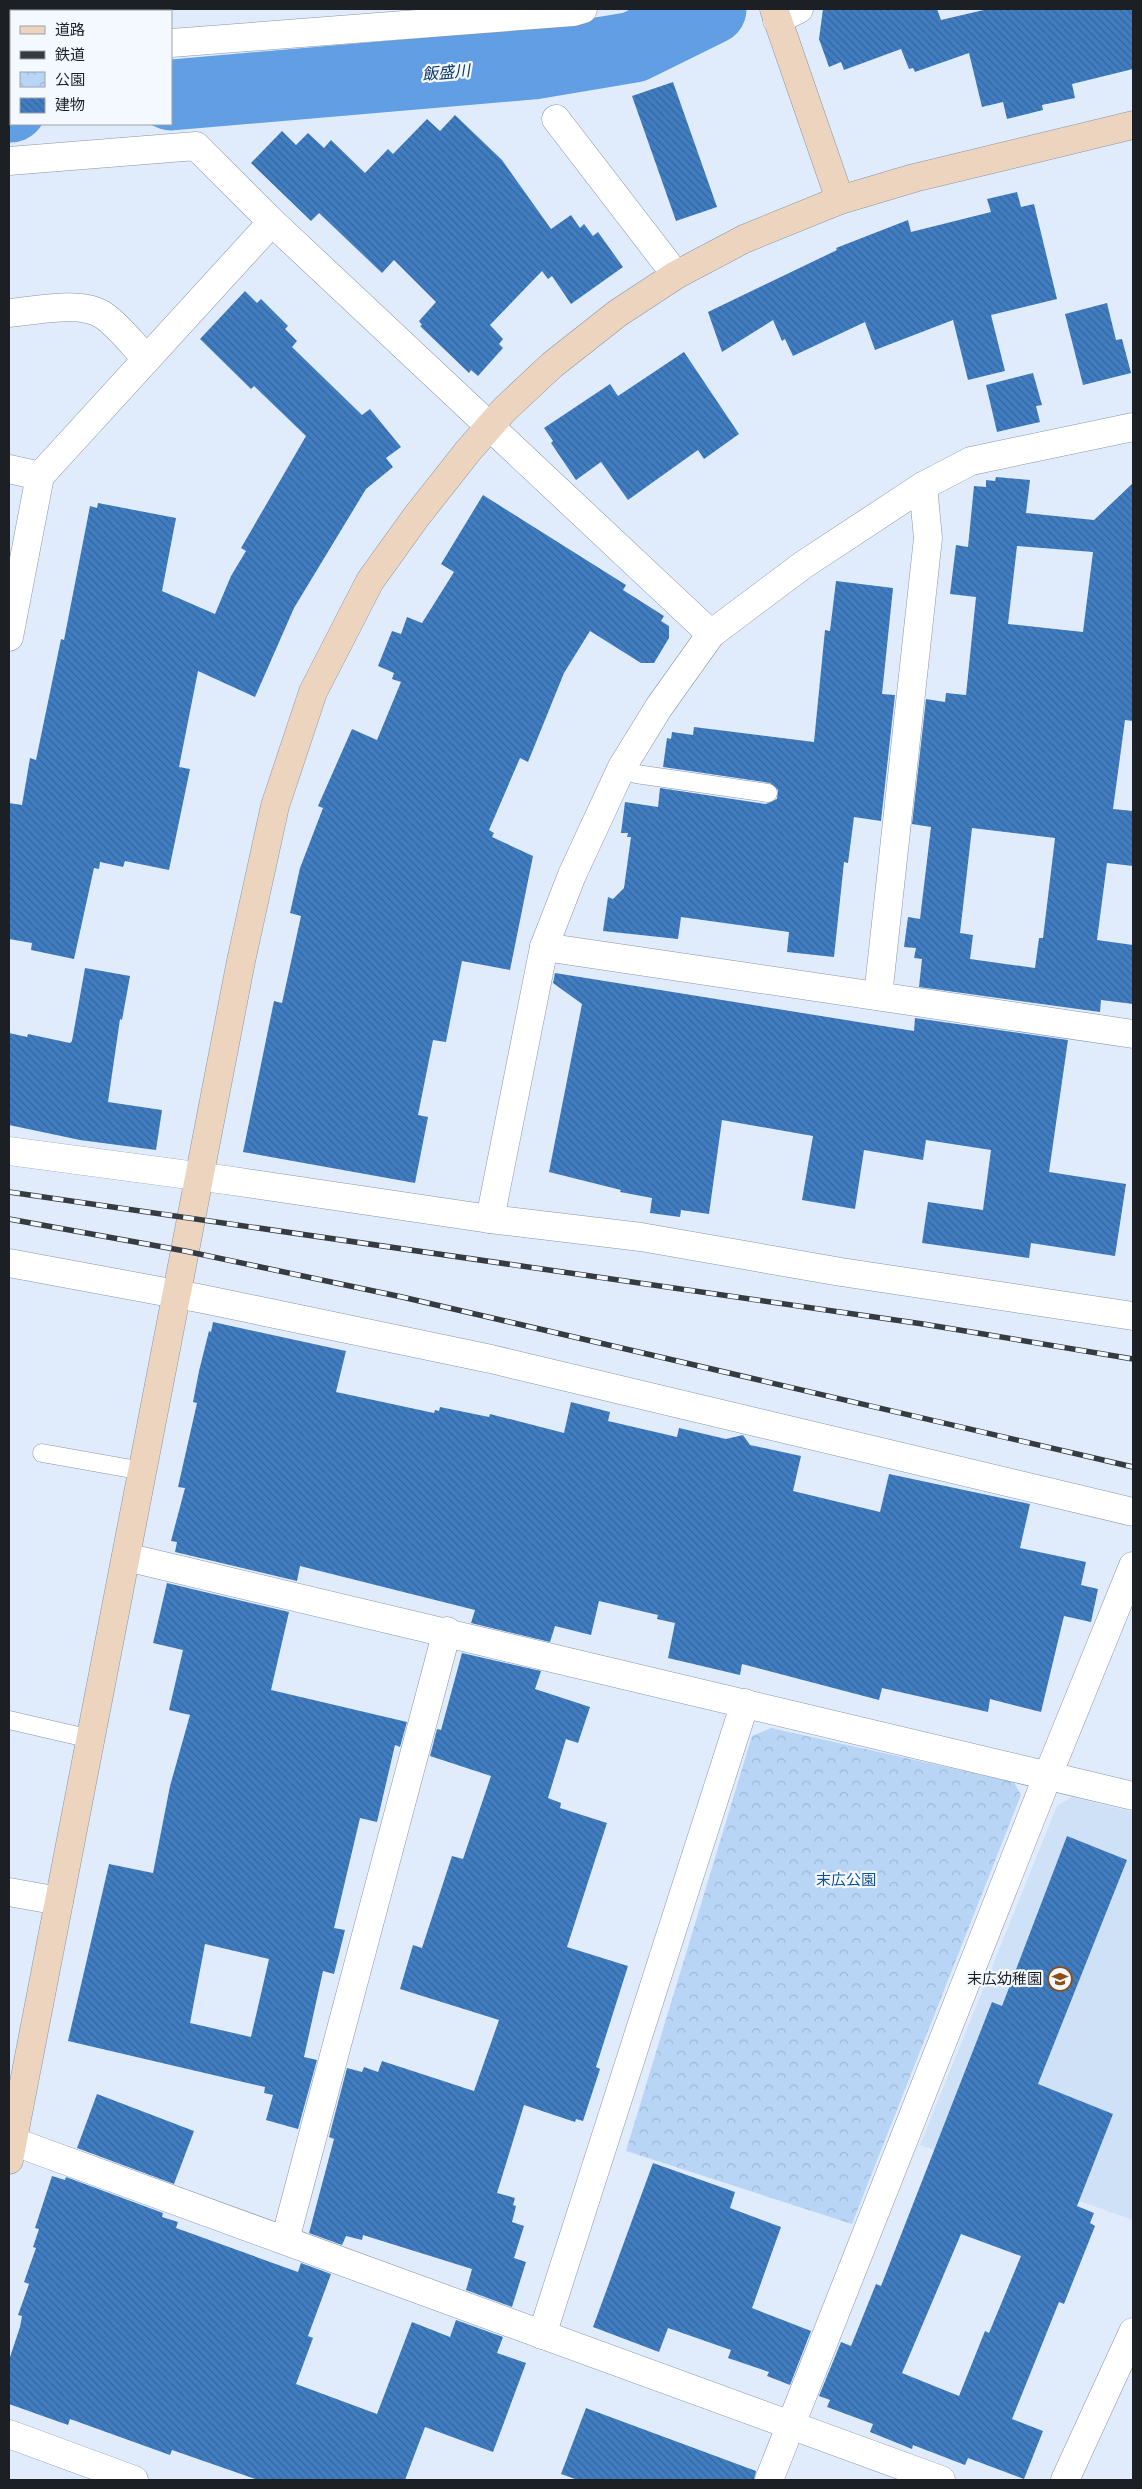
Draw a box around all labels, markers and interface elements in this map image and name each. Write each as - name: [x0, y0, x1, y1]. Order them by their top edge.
- legend: [10, 10, 172, 125]
- text: 道路: [55, 21, 85, 39]
- text: 鉄道: [55, 46, 85, 64]
- water label: 飯盛川: [421, 61, 473, 84]
- text: 公園: [55, 71, 85, 89]
- text: 建物: [55, 96, 85, 114]
- park label: 末広公園: [816, 1871, 876, 1889]
- school or university icon: 末広幼稚園: [1047, 1966, 1073, 1992]
- place label: 末広幼稚園: [967, 1970, 1042, 1988]

